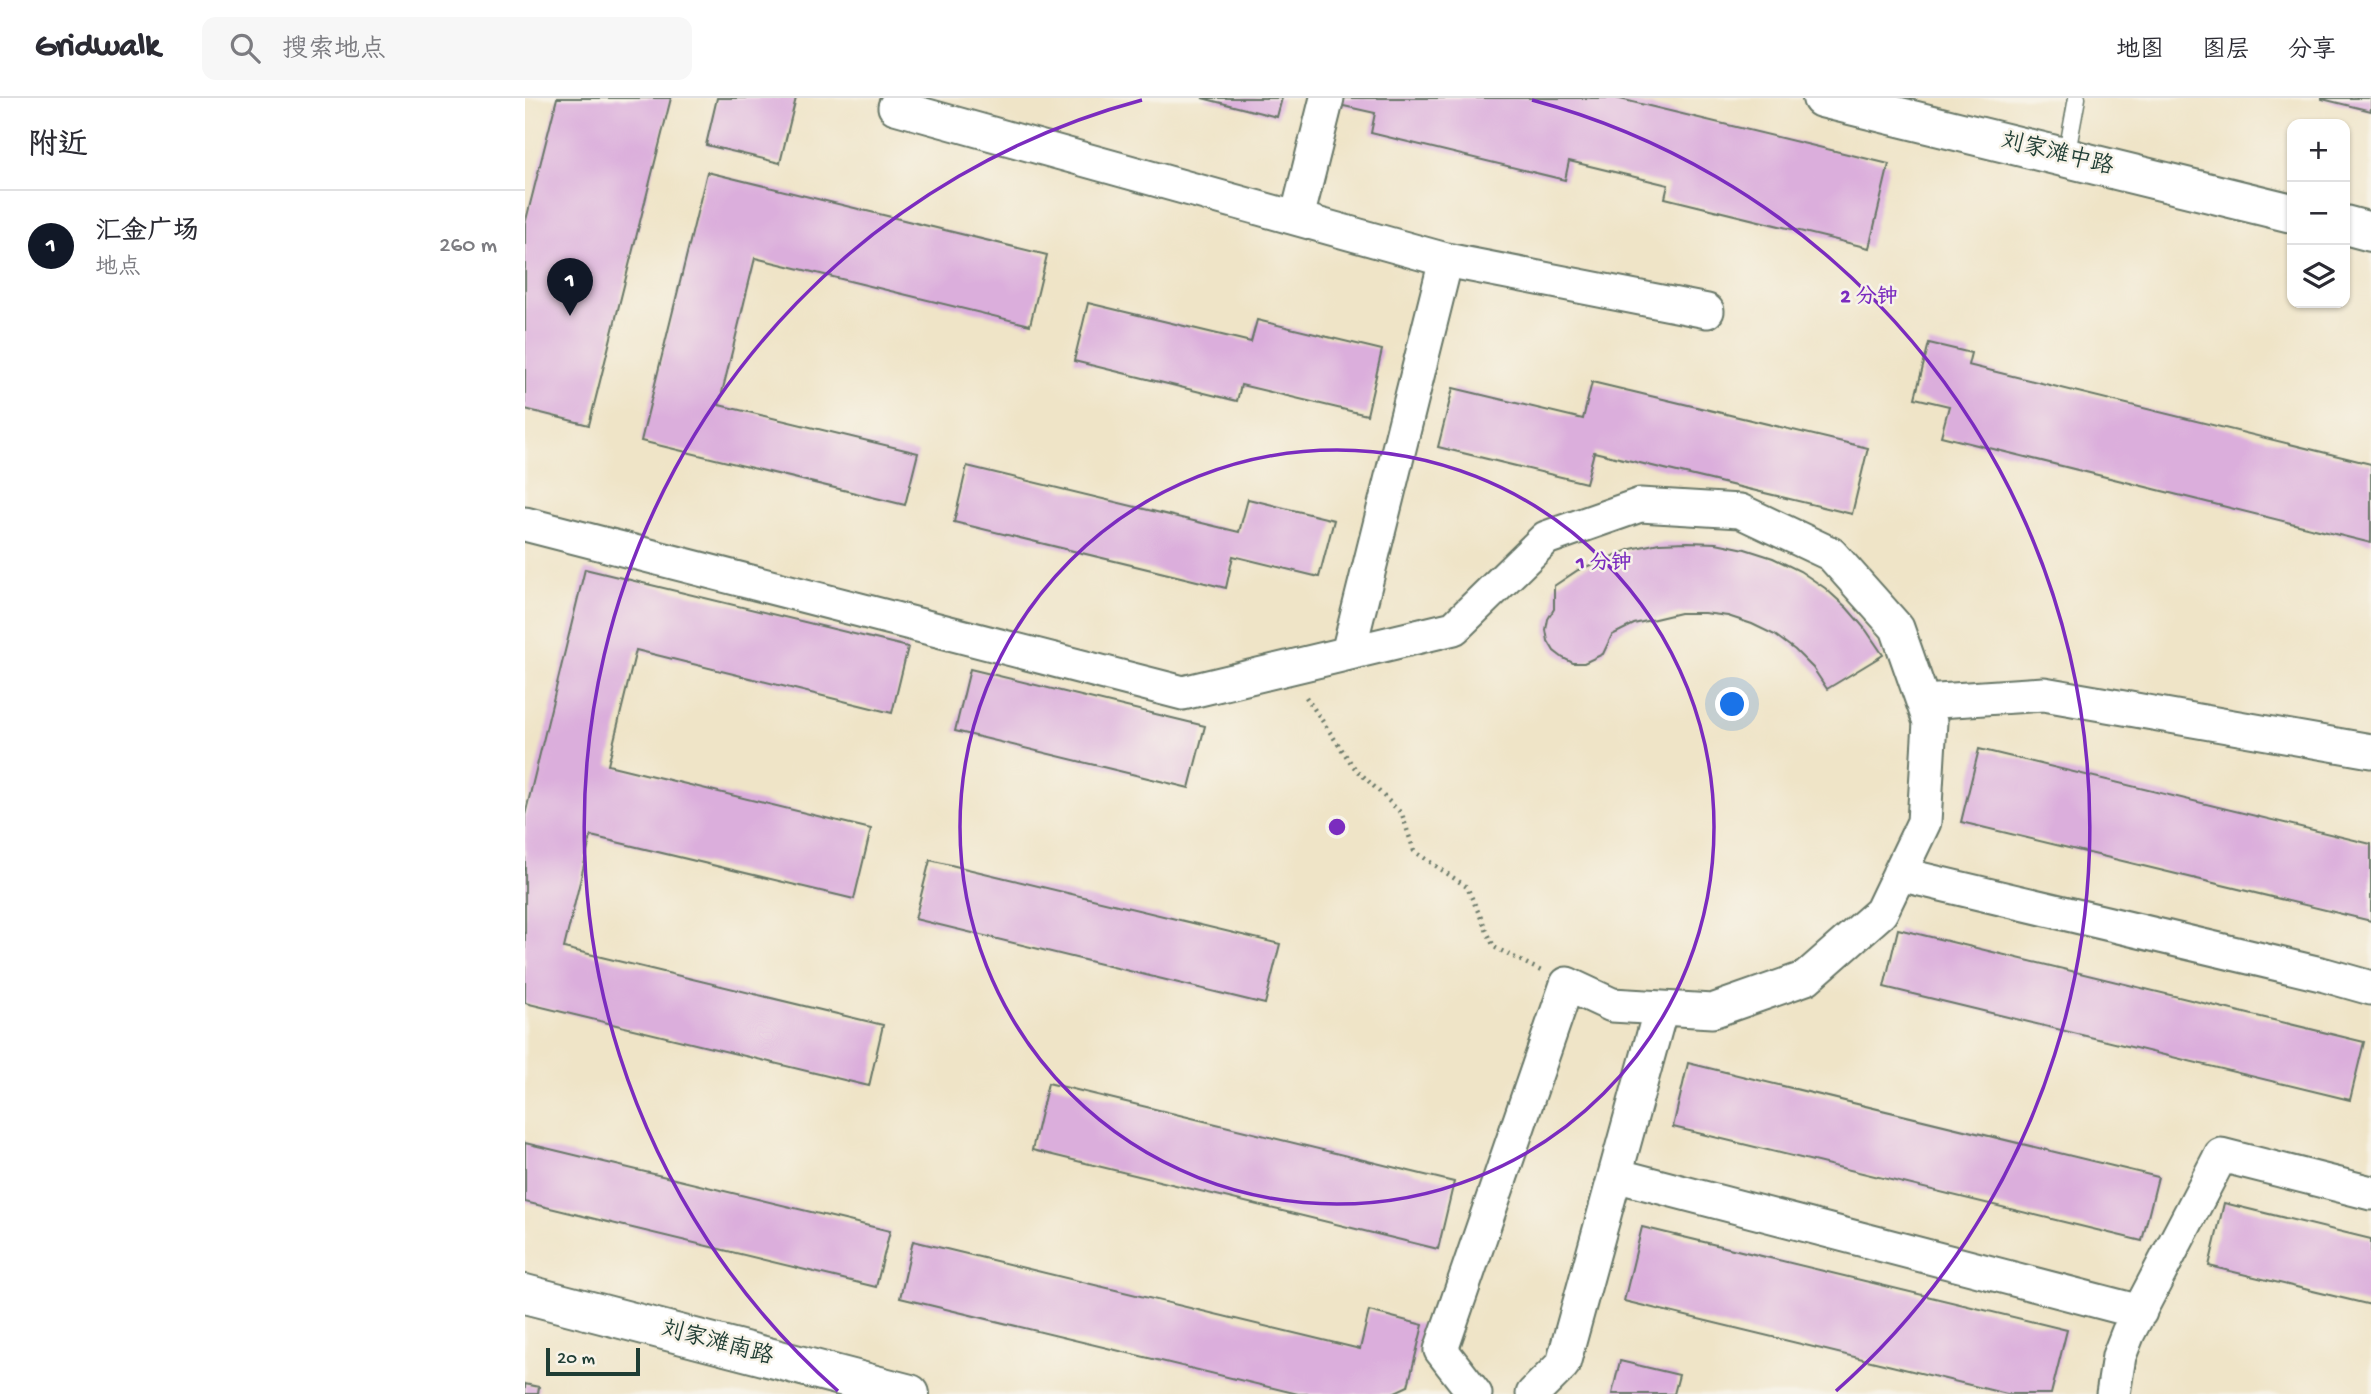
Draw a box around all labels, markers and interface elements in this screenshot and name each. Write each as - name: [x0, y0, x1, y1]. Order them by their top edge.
- search box: [202, 17, 692, 80]
- text: Gridwalk: [35, 29, 160, 67]
- icon: search: [226, 29, 264, 67]
- text: 搜索地点: [282, 36, 386, 67]
- text: 地图: [2116, 37, 2164, 66]
- text: 图层: [2202, 37, 2250, 66]
- text: 分享: [2288, 37, 2336, 66]
- map controls: [2287, 119, 2350, 308]
- button: +: [2287, 119, 2350, 182]
- street label: 刘家滩中路: [1998, 127, 2116, 182]
- text: 附近: [28, 130, 88, 165]
- button: −: [2287, 182, 2350, 245]
- text: 汇金广场: [95, 218, 199, 249]
- text: 1: [46, 233, 56, 260]
- text: 260 m: [439, 233, 497, 260]
- button: layers: [2287, 245, 2350, 308]
- text: 地点: [95, 255, 141, 282]
- pin: 1: [547, 258, 593, 316]
- text: 2 分钟: [1840, 285, 1898, 311]
- text: 1 分钟: [1575, 551, 1632, 577]
- your location: [1715, 687, 1749, 721]
- centre of rings: [1325, 815, 1349, 839]
- street label: 刘家滩南路: [658, 1315, 776, 1372]
- scale bar: [546, 1345, 641, 1377]
- text: 20 m: [557, 1348, 595, 1371]

